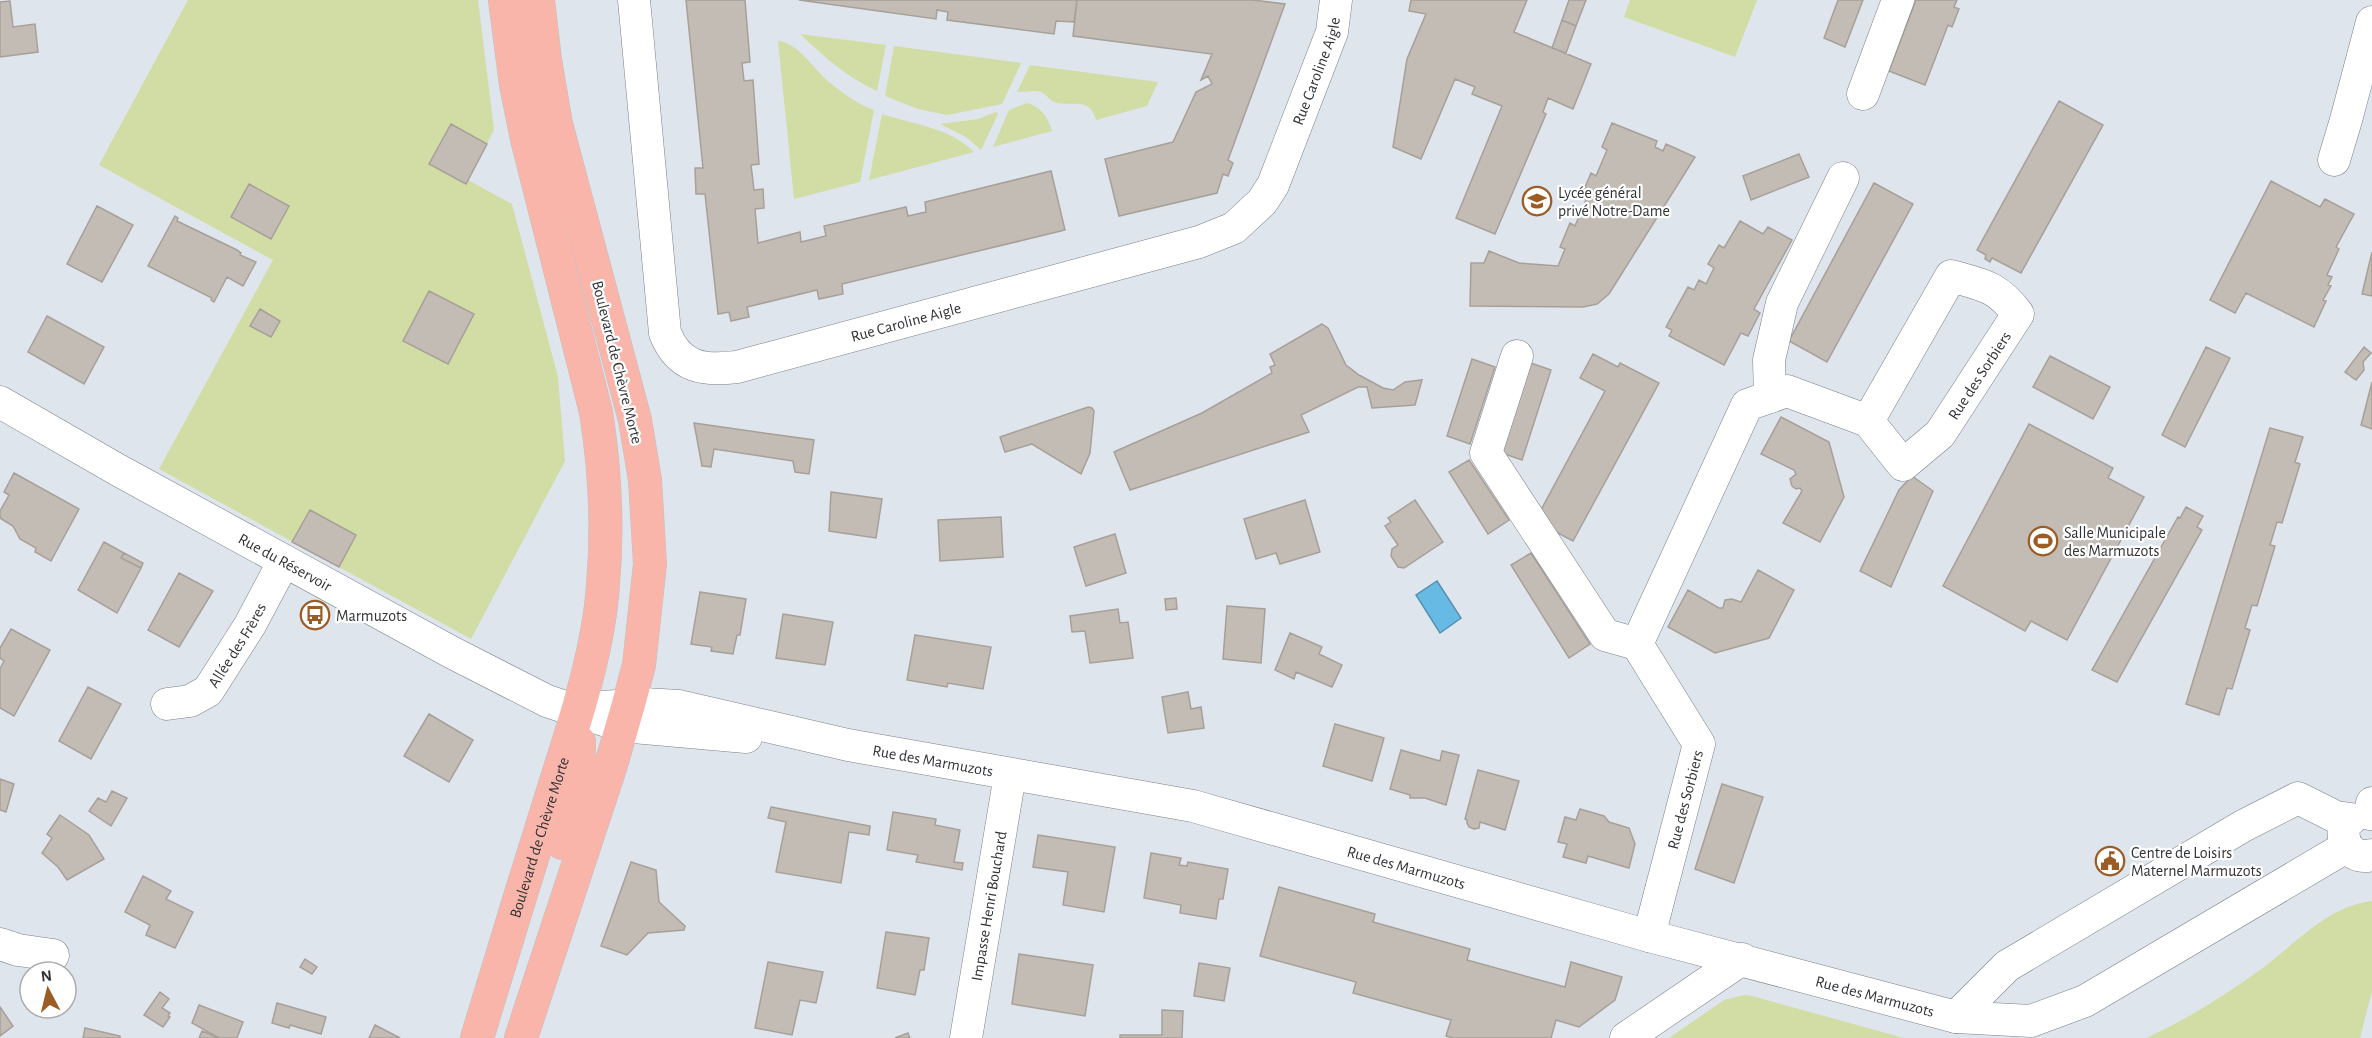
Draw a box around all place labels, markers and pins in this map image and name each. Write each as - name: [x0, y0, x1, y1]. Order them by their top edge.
- school or university icon: Lycée général privé Notre-Dame: [1521, 185, 1553, 217]
- place label: Lycée général privé Notre-Dame: [1558, 185, 1670, 219]
- sports icon: Salle Municipale des Marmuzots: [2027, 525, 2059, 557]
- place label: Salle Municipale des Marmuzots: [2064, 525, 2166, 559]
- bus stop icon: Marmuzots: [299, 599, 331, 631]
- place label: Marmuzots: [336, 608, 407, 624]
- public building icon: Centre de Loisirs Maternel Marmuzots: [2094, 845, 2126, 877]
- place label: Centre de Loisirs Maternel Marmuzots: [2131, 845, 2262, 879]

